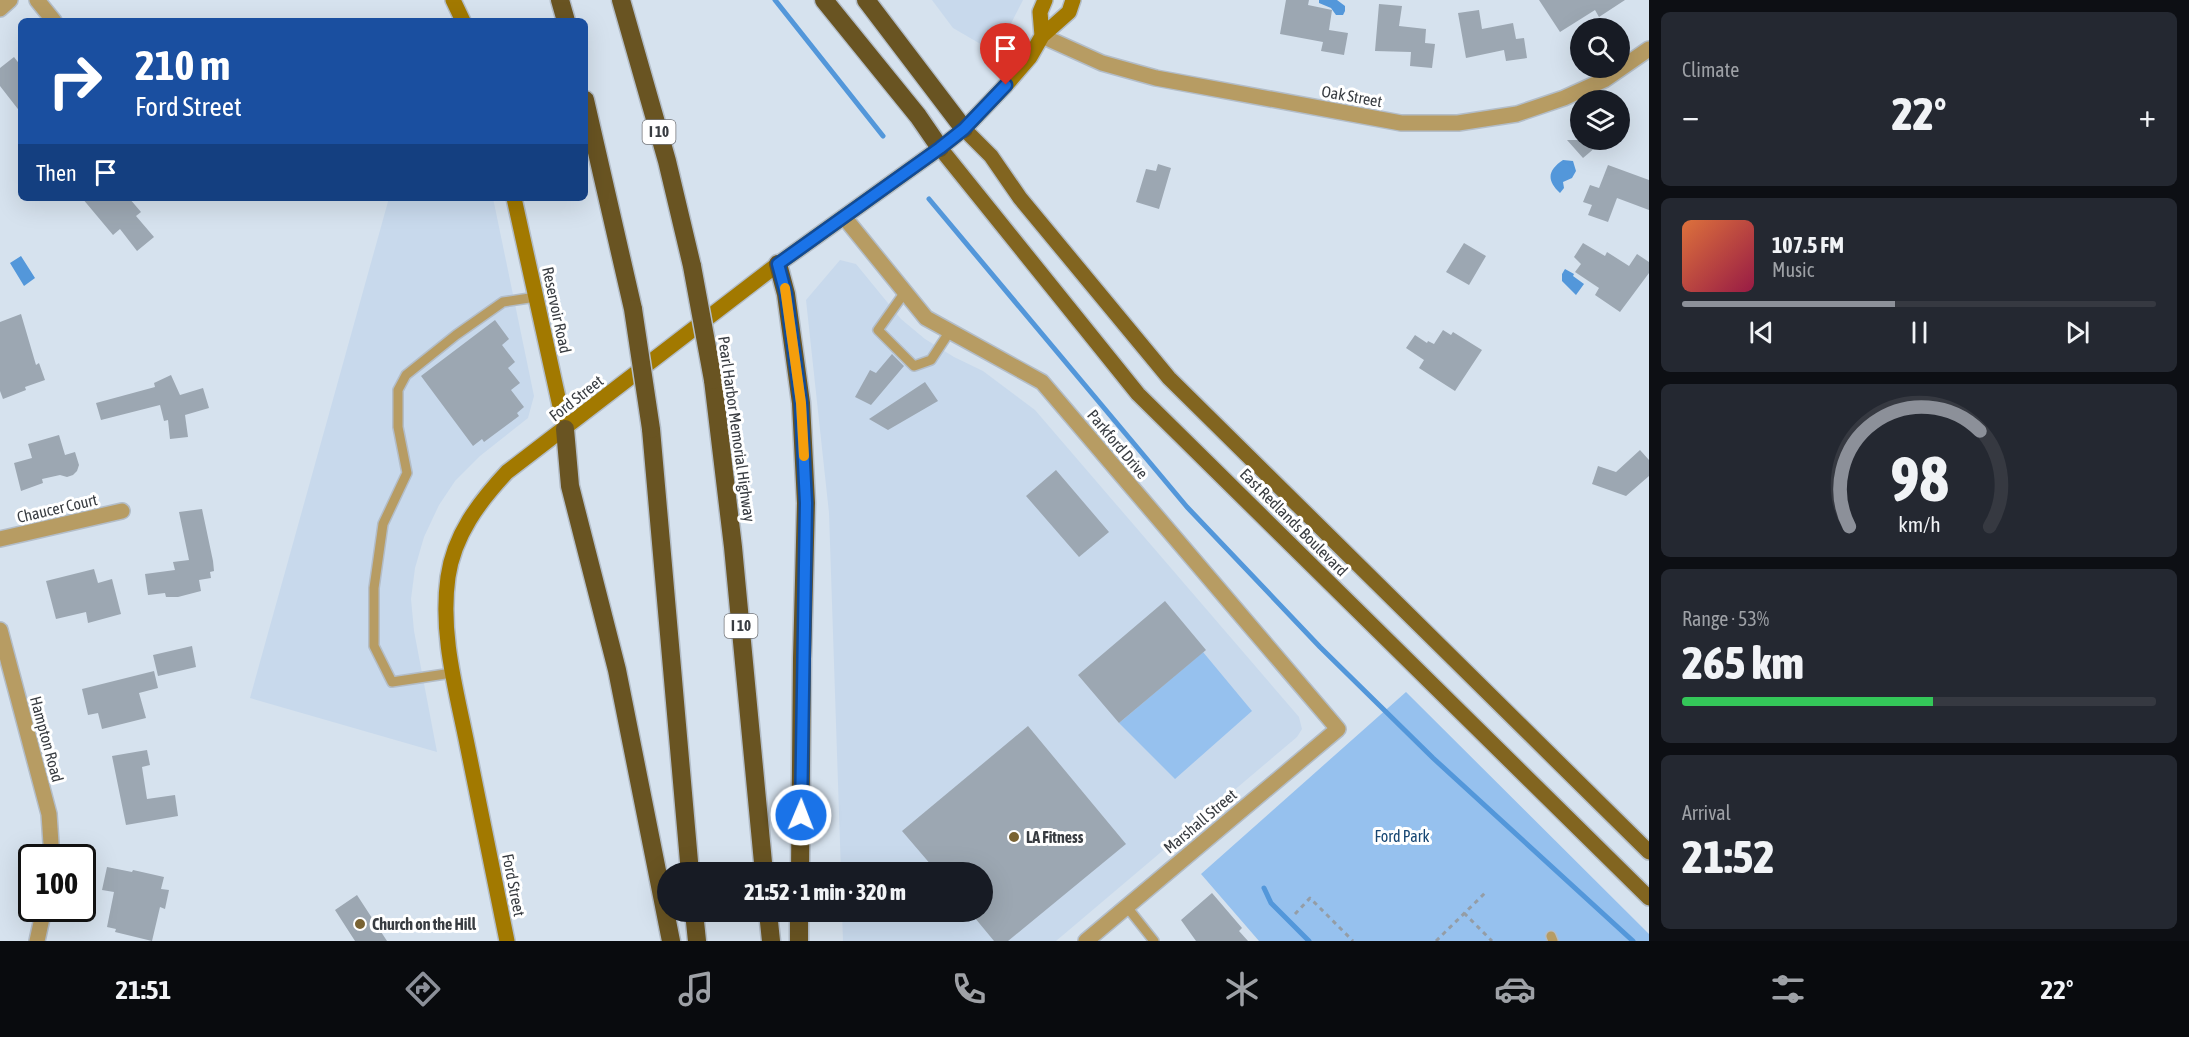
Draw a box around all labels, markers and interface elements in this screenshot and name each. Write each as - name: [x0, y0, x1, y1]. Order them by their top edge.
- map controls: [1570, 18, 1630, 150]
- button: search: [1570, 18, 1630, 78]
- pin: [980, 23, 1031, 85]
- icon: arrive: [989, 32, 1022, 65]
- text: 210 m: [135, 41, 230, 89]
- icon: right: [36, 42, 114, 120]
- text: Climate: [1682, 58, 1739, 81]
- street label: Oak Street: [1320, 82, 1384, 110]
- text: 22°: [1892, 88, 1946, 140]
- button: layers: [1570, 90, 1630, 150]
- text: Ford Street: [135, 91, 242, 122]
- text: −: [1682, 96, 1699, 134]
- text: +: [2139, 96, 2156, 134]
- road number: I 10: [642, 120, 676, 144]
- icon: arrive: [89, 156, 122, 189]
- text: Then: [36, 160, 77, 186]
- text: 107.5 FM: [1772, 232, 1844, 258]
- text: Music: [1772, 258, 1814, 281]
- street label: Reservoir Road: [539, 265, 575, 355]
- icon: previous: [1745, 316, 1778, 349]
- icon: pause: [1903, 316, 1936, 349]
- icon: next: [2061, 316, 2094, 349]
- street label: Pearl Harbor Memorial Highway: [714, 335, 759, 524]
- street label: Ford Street: [546, 371, 607, 425]
- street label: Parkford Drive: [1084, 406, 1152, 482]
- text: 98: [1890, 444, 1948, 515]
- street label: East Redlands Boulevard: [1237, 465, 1351, 579]
- street label: Chaucer Court: [15, 490, 99, 526]
- text: km/h: [1898, 513, 1940, 538]
- text: Range · 53%: [1682, 607, 1769, 630]
- road number: I 10: [724, 614, 758, 638]
- text: 265 km: [1682, 637, 1804, 689]
- street label: Hampton Road: [26, 694, 67, 784]
- position arrow: [769, 783, 833, 847]
- street label: Marshall Street: [1160, 785, 1240, 857]
- text: Arrival: [1682, 801, 1731, 824]
- park label: Ford Park: [1375, 827, 1429, 845]
- place label: LA Fitness: [1026, 828, 1084, 846]
- marker: LA Fitness: [1007, 830, 1021, 844]
- text: 21:52: [1682, 831, 1775, 883]
- speed limit sign: 100: [18, 844, 96, 922]
- street label: Ford Street: [499, 852, 529, 918]
- text: 21:52 · 1 min · 320 m: [744, 879, 906, 905]
- place label: Church on the Hill: [372, 915, 477, 933]
- marker: Church on the Hill: [353, 917, 367, 931]
- icon: directions: [402, 968, 444, 1010]
- icon: music: [675, 968, 717, 1010]
- icon: phone: [948, 968, 990, 1010]
- icon: climate: [1221, 968, 1263, 1010]
- icon: car: [1494, 968, 1536, 1010]
- icon: filters: [1767, 968, 1809, 1010]
- text: 21:51: [116, 974, 171, 1005]
- text: 22°: [2041, 974, 2073, 1005]

